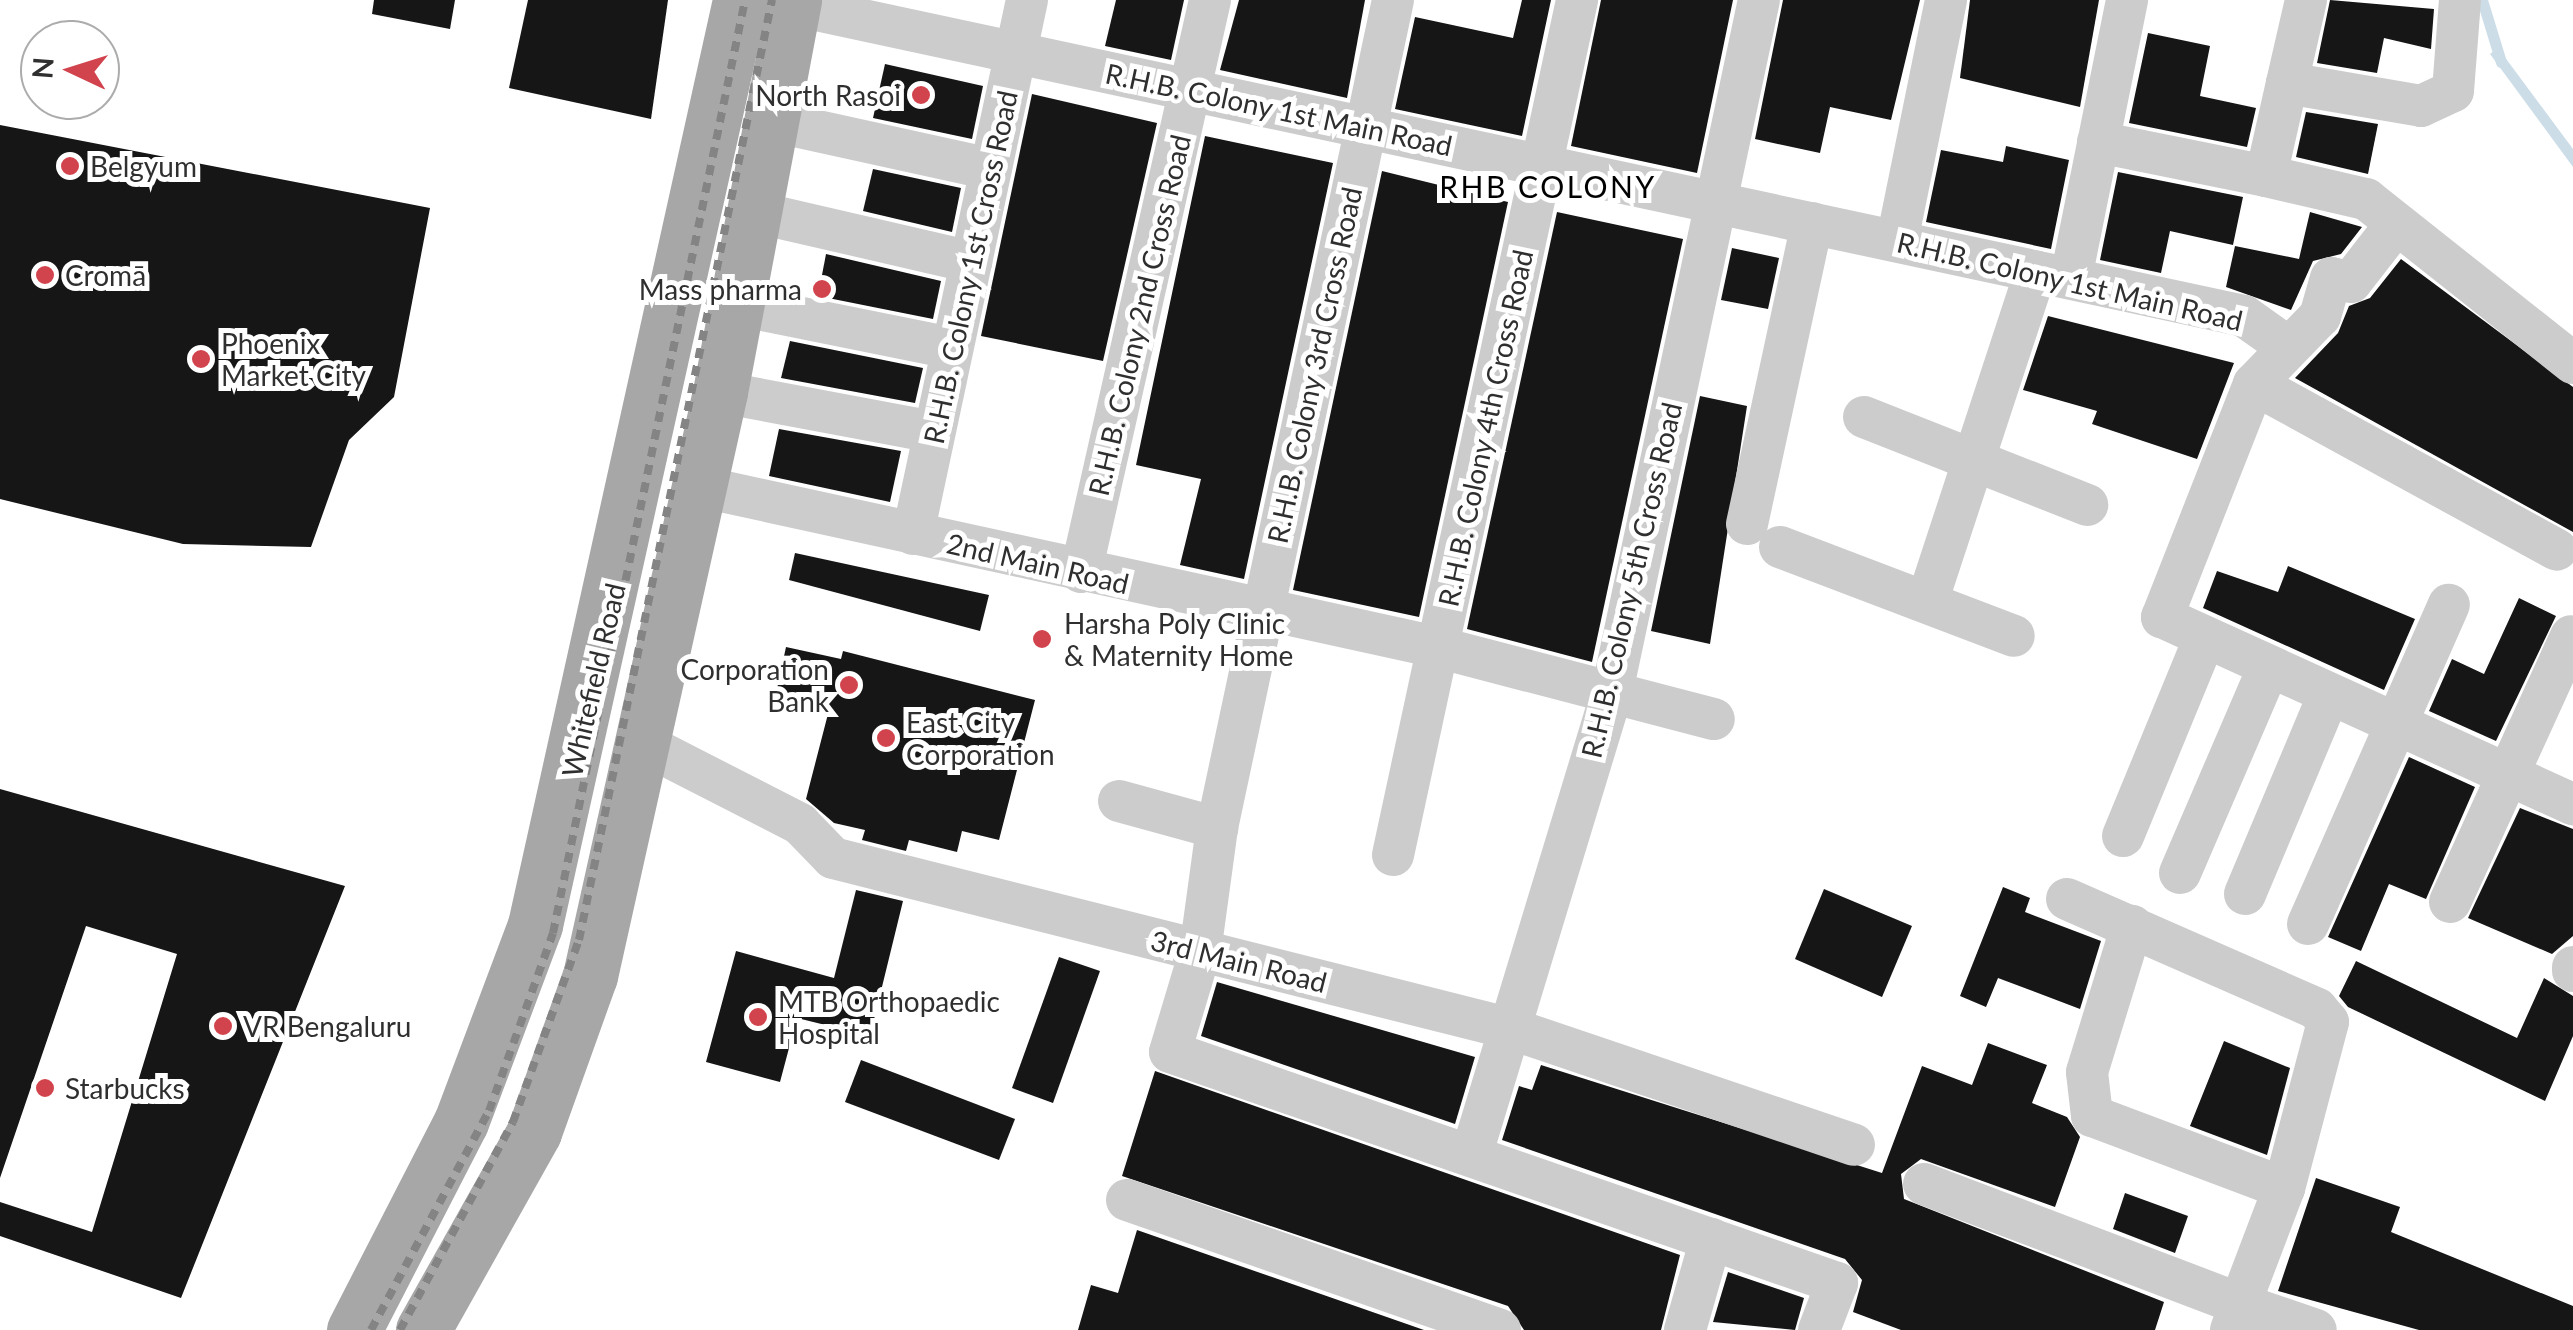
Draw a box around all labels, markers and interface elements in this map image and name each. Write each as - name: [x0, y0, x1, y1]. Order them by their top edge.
- north arrow: [20, 20, 120, 120]
- text: N: [24, 56, 60, 80]
- street label: R.H.B. Colony 1st Main Road: [1102, 56, 1456, 162]
- place label: North Rasoi: [755, 78, 901, 112]
- marker: North Rasoi: [910, 84, 932, 106]
- street label: R.H.B. Colony 1st Cross Road: [916, 87, 1024, 447]
- street label: R.H.B. Colony 2nd Cross Road: [1081, 131, 1197, 499]
- place label: Belgyum: [90, 149, 197, 183]
- marker: Belgyum: [59, 155, 81, 177]
- district label: RHB COLONY: [1439, 168, 1657, 204]
- street label: R.H.B. Colony 3rd Cross Road: [1260, 183, 1368, 547]
- street label: R.H.B. Colony 1st Main Road: [1894, 225, 2246, 337]
- street label: R.H.B. Colony 4th Cross Road: [1431, 246, 1539, 610]
- place label: Cromā: [65, 258, 146, 292]
- marker: Cromā: [34, 264, 56, 286]
- place label: Mass pharma: [639, 272, 802, 306]
- marker: Mass pharma: [811, 278, 833, 300]
- place label: Phoenix Market City: [221, 326, 366, 392]
- marker: Phoenix Market City: [190, 348, 212, 370]
- street label: R.H.B. Colony 5th Cross Road: [1574, 399, 1688, 761]
- street label: 2nd Main Road: [944, 526, 1132, 600]
- street label: Whitefield Road: [554, 580, 632, 780]
- place label: Harsha Poly Clinic & Maternity Home: [1064, 606, 1294, 672]
- marker: Harsha Poly Clinic & Maternity Home: [1029, 626, 1055, 652]
- place label: Corporation Bank: [680, 652, 829, 718]
- marker: Corporation Bank: [838, 674, 860, 696]
- place label: East City Corporation: [906, 705, 1055, 771]
- marker: East City Corporation: [875, 727, 897, 749]
- street label: 3rd Main Road: [1148, 923, 1330, 999]
- place label: MTB Orthopaedic Hospital: [778, 984, 1000, 1050]
- marker: MTB Orthopaedic Hospital: [747, 1006, 769, 1028]
- place label: VR Bengaluru: [243, 1009, 411, 1043]
- marker: VR Bengaluru: [212, 1015, 234, 1037]
- place label: Starbucks: [65, 1071, 185, 1105]
- marker: Starbucks: [34, 1077, 56, 1099]

